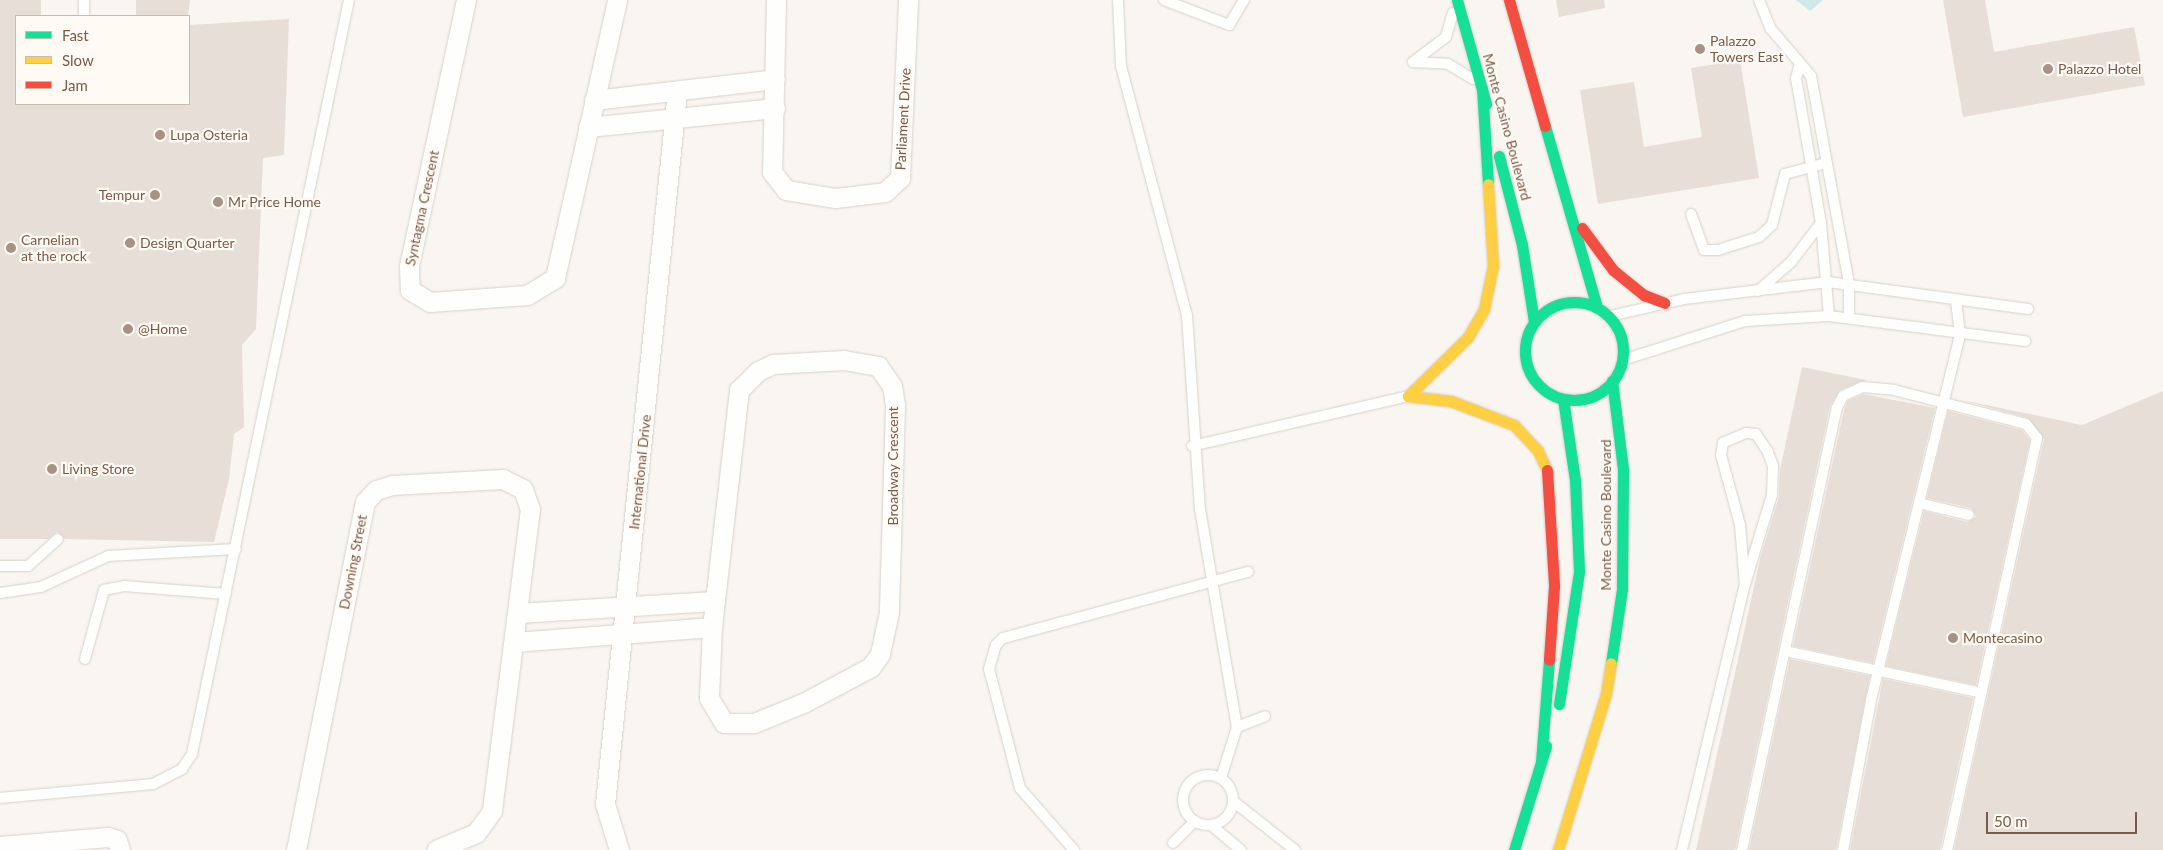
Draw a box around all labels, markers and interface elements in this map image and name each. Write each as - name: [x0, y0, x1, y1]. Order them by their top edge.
- legend: [15, 15, 190, 105]
- text: Fast: [62, 26, 89, 44]
- place label: Palazzo Towers East: [1710, 33, 1783, 65]
- marker: Palazzo Towers East: [1694, 43, 1706, 55]
- text: Slow: [62, 51, 94, 69]
- street label: Monte Casino Boulevard: [1479, 52, 1535, 202]
- place label: Palazzo Hotel: [2058, 61, 2141, 77]
- marker: Palazzo Hotel: [2042, 63, 2054, 75]
- street label: Parliament Drive: [892, 67, 914, 171]
- text: Jam: [62, 76, 88, 94]
- place label: Lupa Osteria: [170, 127, 248, 143]
- marker: Lupa Osteria: [154, 129, 166, 141]
- street label: Syntagma Crescent: [402, 149, 442, 267]
- place label: Tempur: [99, 187, 145, 203]
- marker: Tempur: [149, 189, 161, 201]
- place label: Mr Price Home: [228, 194, 321, 210]
- marker: Mr Price Home: [212, 196, 224, 208]
- place label: Carnelian at the rock: [21, 232, 87, 264]
- place label: Design Quarter: [140, 235, 234, 251]
- marker: Design Quarter: [124, 237, 136, 249]
- marker: Carnelian at the rock: [5, 242, 17, 254]
- place label: @Home: [138, 321, 187, 337]
- marker: @Home: [122, 323, 134, 335]
- street label: Broadway Crescent: [885, 406, 901, 526]
- street label: International Drive: [626, 414, 654, 530]
- street label: Monte Casino Boulevard: [1598, 439, 1614, 591]
- place label: Living Store: [62, 461, 134, 477]
- marker: Living Store: [46, 463, 58, 475]
- street label: Downing Street: [336, 513, 370, 611]
- place label: Montecasino: [1963, 630, 2043, 646]
- marker: Montecasino: [1947, 632, 1959, 644]
- scale bar: [1988, 802, 2139, 834]
- text: 50 m: [1994, 812, 2028, 830]

